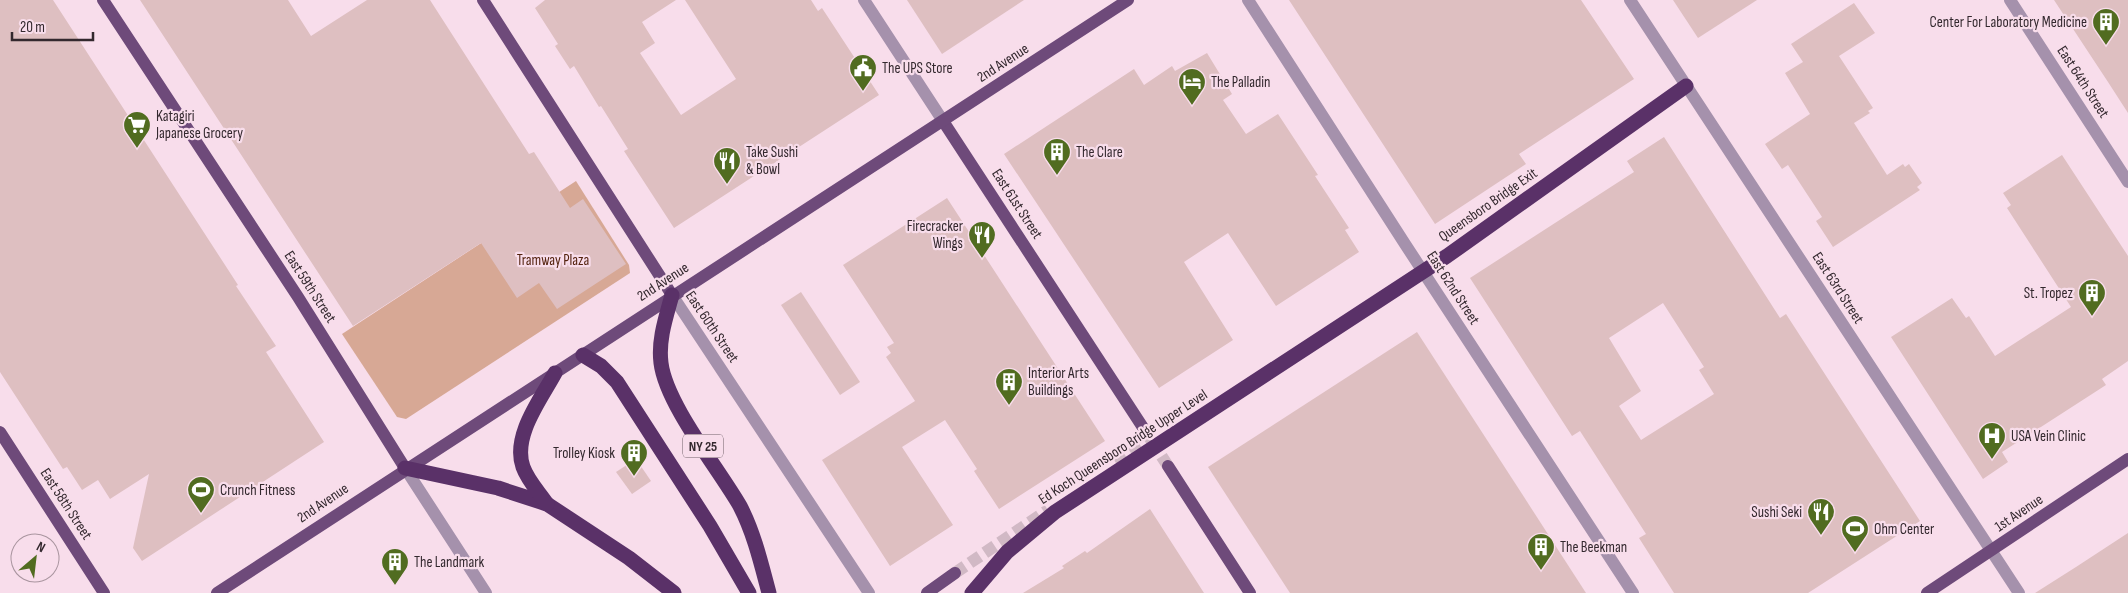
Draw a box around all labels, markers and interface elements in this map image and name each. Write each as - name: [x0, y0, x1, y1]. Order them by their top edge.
- building icon: Center For Laboratory Medicine: [2091, 7, 2121, 46]
- scale bar: [12, 10, 94, 42]
- place label: Center For Laboratory Medicine: [1930, 13, 2087, 32]
- text: 20 m: [20, 18, 45, 37]
- street label: 2nd Avenue: [974, 39, 1032, 87]
- street label: East 64th Street: [2053, 42, 2114, 122]
- public building icon: The UPS Store: [848, 53, 878, 92]
- place label: The UPS Store: [882, 59, 953, 78]
- hotel icon: The Palladin: [1177, 67, 1207, 106]
- place label: The Palladin: [1211, 73, 1271, 92]
- place label: Katagiri Japanese Grocery: [155, 107, 243, 143]
- supermarket icon: Katagiri Japanese Grocery: [122, 110, 152, 149]
- building icon: The Clare: [1042, 137, 1072, 176]
- place label: Take Sushi & Bowl: [746, 143, 798, 179]
- place label: The Clare: [1076, 143, 1123, 162]
- restaurant icon: Take Sushi & Bowl: [712, 146, 742, 185]
- street label: Queensboro Bridge Exit: [1435, 164, 1541, 246]
- street label: East 61st Street: [987, 165, 1047, 243]
- place label: Firecracker Wings: [907, 217, 964, 253]
- restaurant icon: Firecracker Wings: [967, 220, 997, 259]
- street label: East 59th Street: [280, 247, 340, 327]
- street label: East 62nd Street: [1422, 248, 1484, 329]
- street label: East 63rd Street: [1808, 249, 1868, 328]
- park label: Tramway Plaza: [517, 251, 590, 270]
- street label: 2nd Avenue: [634, 258, 692, 306]
- building icon: St. Tropez: [2077, 278, 2107, 317]
- place label: St. Tropez: [2024, 284, 2074, 303]
- street label: East 60th Street: [681, 288, 743, 367]
- place label: Interior Arts Buildings: [1028, 364, 1089, 400]
- building icon: Interior Arts Buildings: [994, 367, 1024, 406]
- street label: Ed Koch Queensboro Bridge Upper Level: [1035, 385, 1211, 509]
- hospital icon: USA Vein Clinic: [1977, 421, 2007, 460]
- place label: USA Vein Clinic: [2011, 427, 2086, 446]
- road number: NY 25: [683, 434, 723, 458]
- building icon: Trolley Kiosk: [619, 438, 649, 477]
- place label: Trolley Kiosk: [553, 444, 615, 463]
- street label: East 58th Street: [36, 465, 96, 544]
- sports icon: Crunch Fitness: [186, 475, 216, 514]
- street label: 2nd Avenue: [294, 479, 352, 527]
- place label: Crunch Fitness: [220, 481, 295, 500]
- street label: 1st Avenue: [1991, 490, 2047, 536]
- restaurant icon: Sushi Seki: [1806, 497, 1836, 536]
- place label: Sushi Seki: [1751, 503, 1802, 522]
- sports icon: Ohm Center: [1840, 514, 1870, 553]
- place label: Ohm Center: [1874, 520, 1935, 539]
- building icon: The Beekman: [1526, 532, 1556, 571]
- north arrow: [10, 533, 60, 583]
- text: N: [34, 538, 48, 556]
- place label: The Beekman: [1560, 538, 1627, 557]
- building icon: The Landmark: [380, 547, 410, 586]
- place label: The Landmark: [414, 553, 485, 572]

